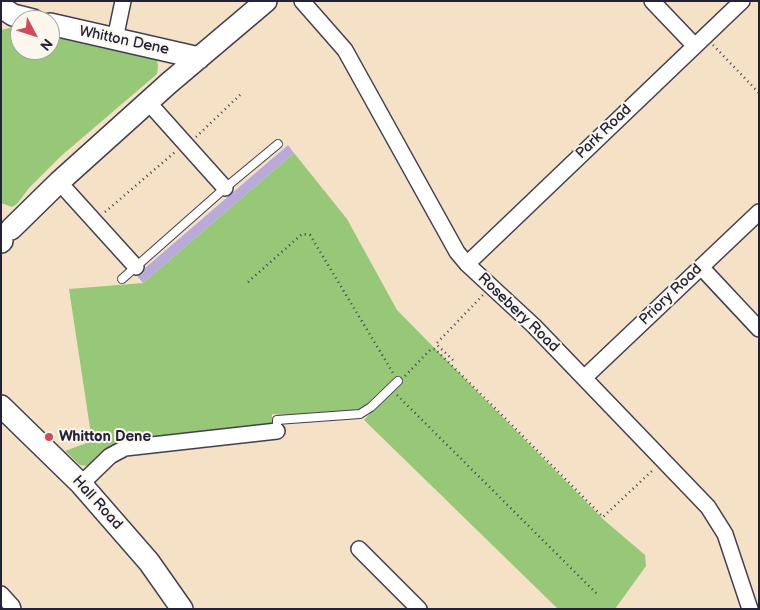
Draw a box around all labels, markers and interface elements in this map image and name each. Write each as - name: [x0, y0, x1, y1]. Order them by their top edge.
- north arrow: [10, 10, 60, 60]
- street label: Whitton Dene: [77, 23, 171, 59]
- text: N: [36, 35, 56, 54]
- street label: Park Road: [572, 101, 636, 163]
- street label: Priory Road: [636, 261, 706, 329]
- street label: Rosebery Road: [474, 270, 562, 356]
- place label: Whitton Dene: [59, 428, 151, 446]
- marker: Whitton Dene: [43, 431, 55, 443]
- street label: Hall Road: [68, 472, 126, 534]

